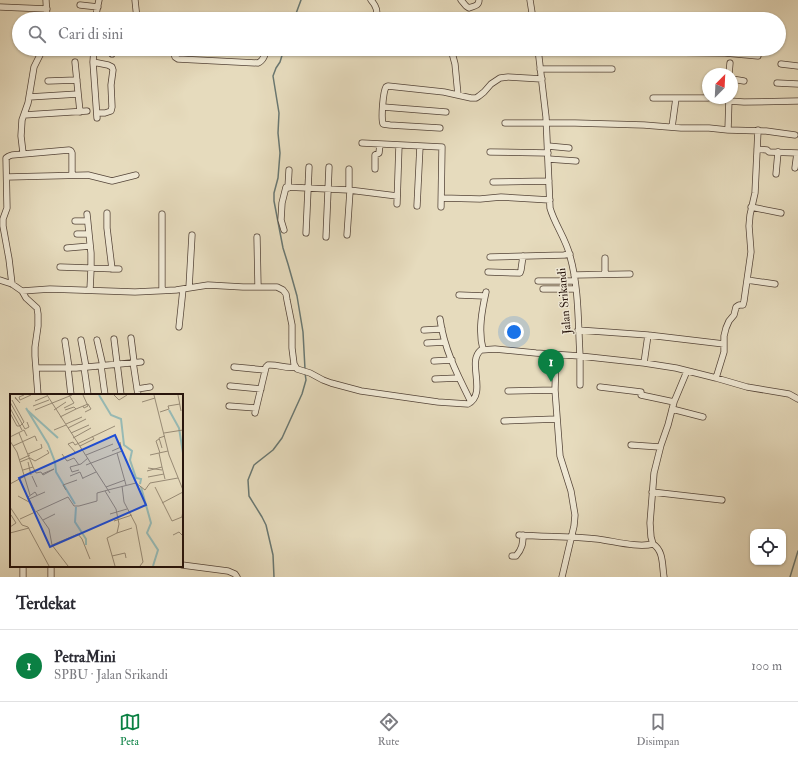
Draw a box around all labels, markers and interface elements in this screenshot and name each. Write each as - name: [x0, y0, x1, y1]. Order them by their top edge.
- search box: [12, 12, 786, 56]
- icon: search: [26, 23, 48, 45]
- text: Cari di sini: [58, 25, 123, 44]
- north arrow: [702, 68, 738, 104]
- street label: Jalan Srikandi: [554, 267, 575, 336]
- your location: [504, 322, 524, 342]
- pin: 1: [538, 349, 564, 382]
- inset map: [10, 394, 183, 567]
- map controls: [750, 529, 786, 565]
- button: locate: [750, 529, 786, 565]
- text: Terdekat: [16, 593, 76, 614]
- text: PetraMini: [54, 648, 116, 667]
- text: 1: [27, 658, 31, 674]
- text: 100 m: [751, 658, 782, 674]
- text: SPBU · Jalan Srikandi: [54, 667, 168, 683]
- tab: Peta: [119, 711, 141, 748]
- tab: Rute: [378, 711, 400, 748]
- tab: Disimpan: [637, 711, 679, 748]

